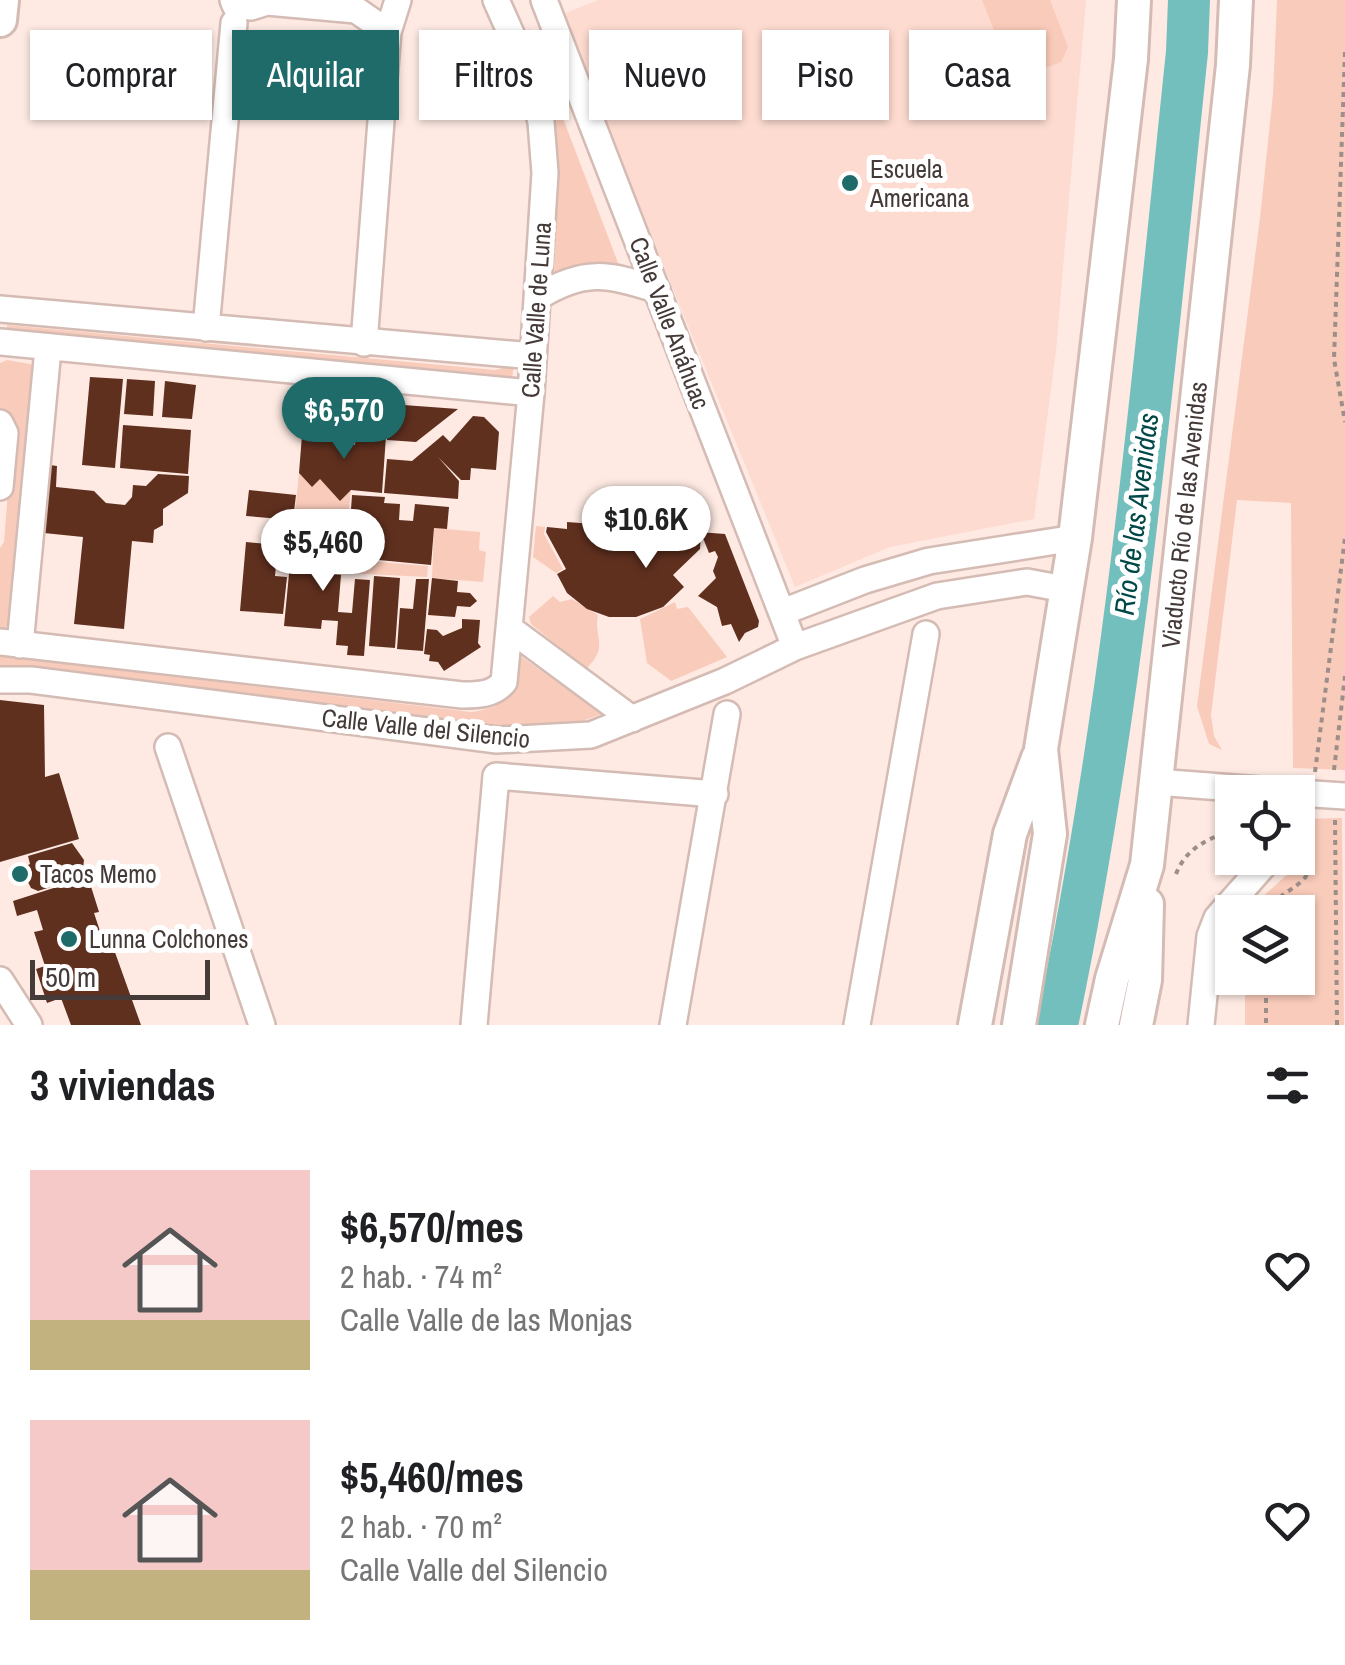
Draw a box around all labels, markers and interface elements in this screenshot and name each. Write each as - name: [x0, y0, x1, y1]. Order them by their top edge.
- chip: Comprar: [30, 30, 212, 120]
- chip: Alquilar: [232, 30, 399, 120]
- chip: Filtros: [419, 30, 569, 120]
- chip: Nuevo: [589, 30, 742, 120]
- chip: Piso: [762, 30, 889, 120]
- chip: Casa: [909, 30, 1046, 120]
- place label: Escuela Americana: [869, 152, 970, 215]
- marker: Escuela Americana: [839, 172, 861, 194]
- street label: Calle Valle de Luna: [513, 220, 559, 399]
- street label: Calle Valle Anáhuac: [622, 232, 718, 414]
- pin: $6,570: [263, 377, 425, 462]
- street label: Viaducto Río de las Avenidas: [1153, 380, 1215, 650]
- text: $6,570: [304, 388, 384, 431]
- water label: Río de las Avenidas: [1105, 411, 1167, 617]
- pin: $10.6K: [565, 486, 727, 571]
- text: $10.6K: [604, 497, 688, 540]
- pin: $5,460: [242, 509, 404, 594]
- text: $5,460: [283, 520, 363, 563]
- street label: Calle Valle del Silencio: [320, 700, 532, 756]
- map controls: [1215, 775, 1315, 995]
- button: locate: [1215, 775, 1315, 875]
- place label: Tacos Memo: [40, 857, 157, 891]
- marker: Tacos Memo: [9, 863, 31, 885]
- button: layers: [1215, 895, 1315, 995]
- place label: Lunna Colchones: [89, 922, 249, 956]
- marker: Lunna Colchones: [58, 928, 80, 950]
- scale bar: [30, 955, 210, 1000]
- text: 50 m: [45, 958, 96, 996]
- text: 3 viviendas: [30, 1057, 216, 1113]
- icon: filters: [1260, 1058, 1315, 1113]
- text: $6,570/mes: [340, 1199, 524, 1255]
- icon: home: [110, 1210, 230, 1330]
- icon: heart: [1260, 1243, 1315, 1298]
- text: 2 hab. · 74 m²: [340, 1255, 502, 1298]
- text: Calle Valle de las Monjas: [340, 1298, 633, 1341]
- text: $5,460/mes: [340, 1449, 524, 1505]
- icon: home: [110, 1460, 230, 1580]
- icon: heart: [1260, 1493, 1315, 1548]
- text: 2 hab. · 70 m²: [340, 1505, 502, 1548]
- text: Calle Valle del Silencio: [340, 1548, 608, 1591]

